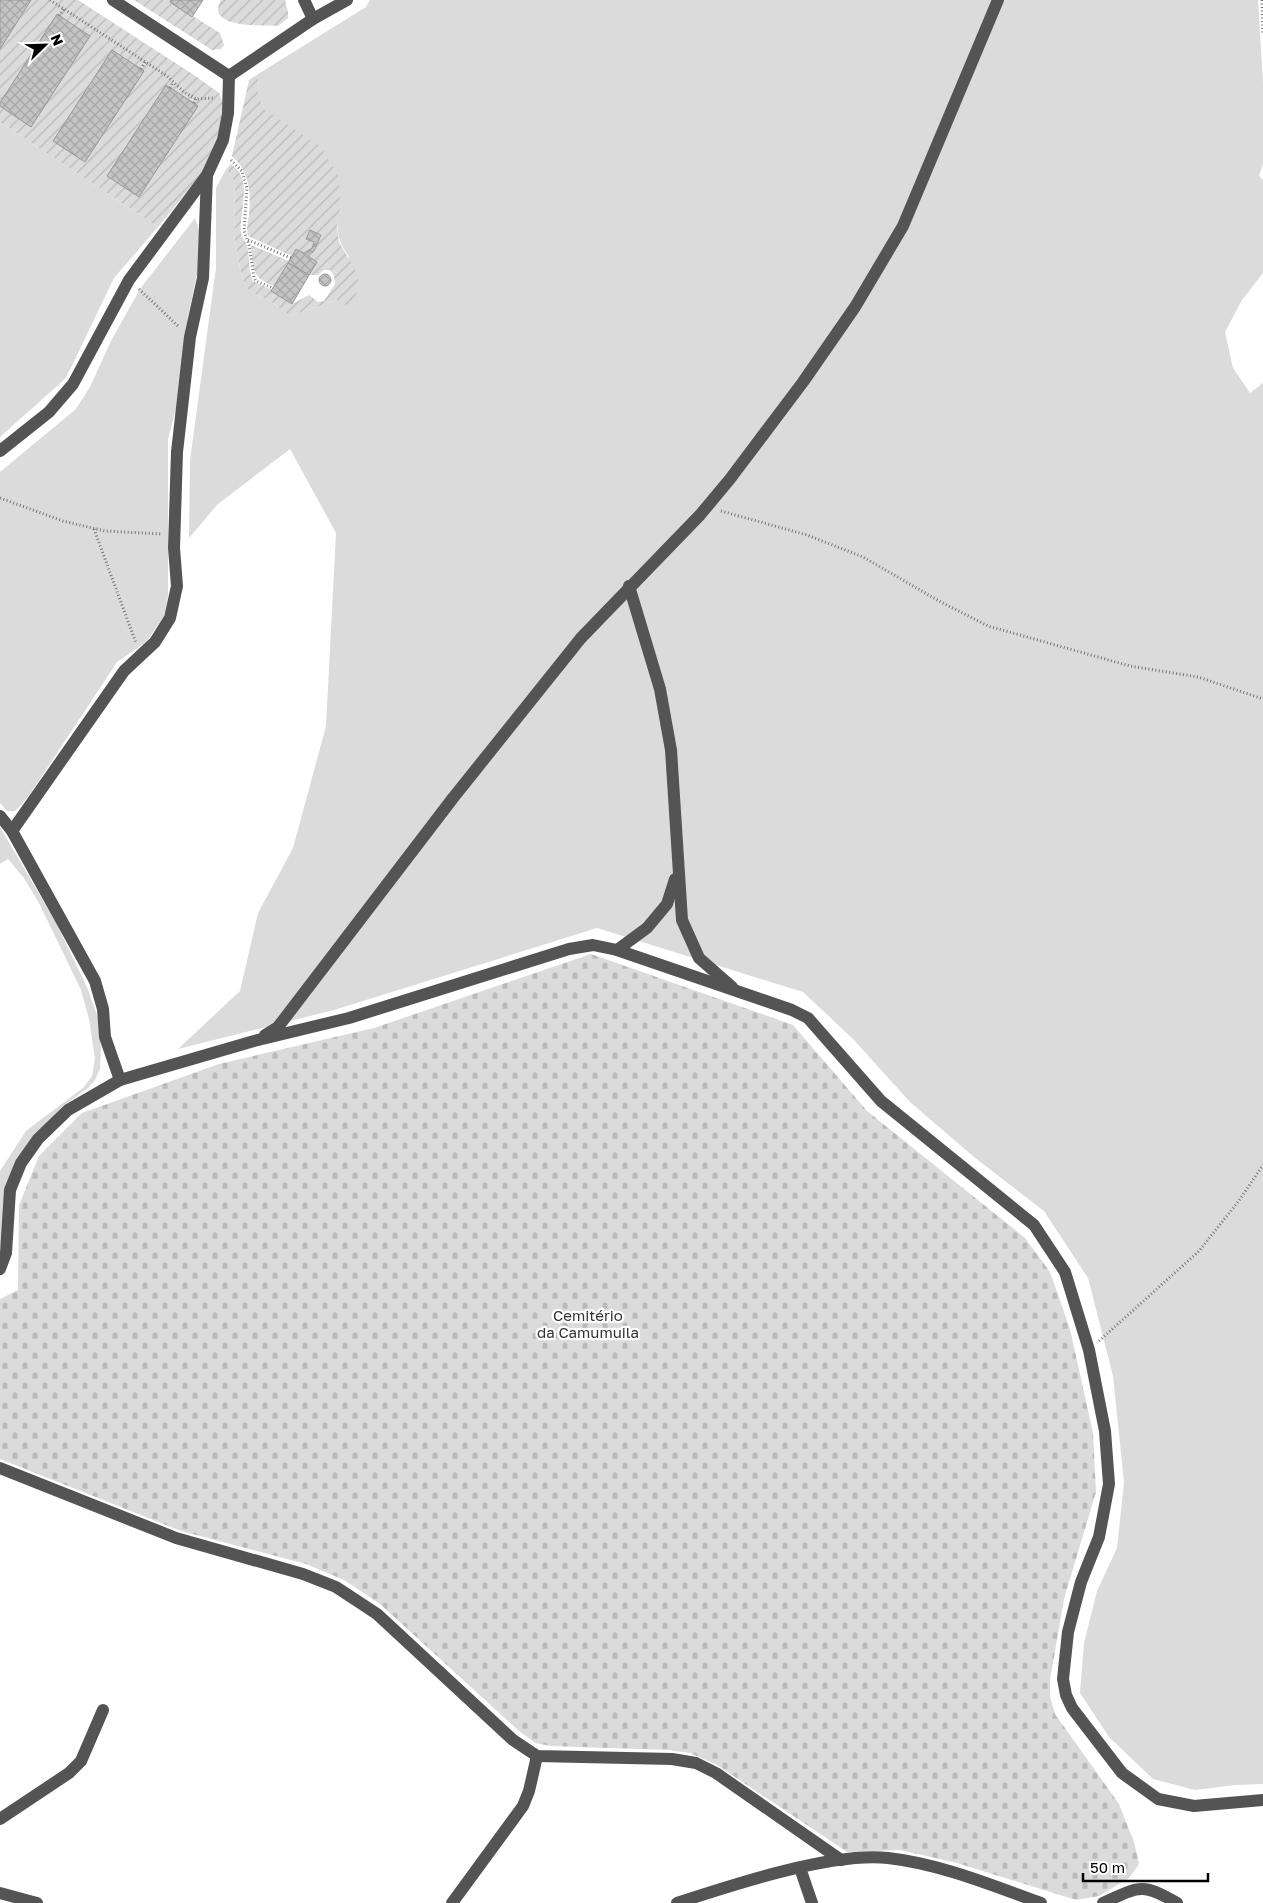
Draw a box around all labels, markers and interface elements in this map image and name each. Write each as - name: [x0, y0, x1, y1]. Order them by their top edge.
- north arrow: [20, 20, 70, 70]
- text: N: [48, 32, 67, 48]
- park label: Cemitério da Camumuila: [537, 1306, 639, 1341]
- scale bar: [1083, 1850, 1208, 1882]
- text: 50 m: [1090, 1858, 1125, 1876]

